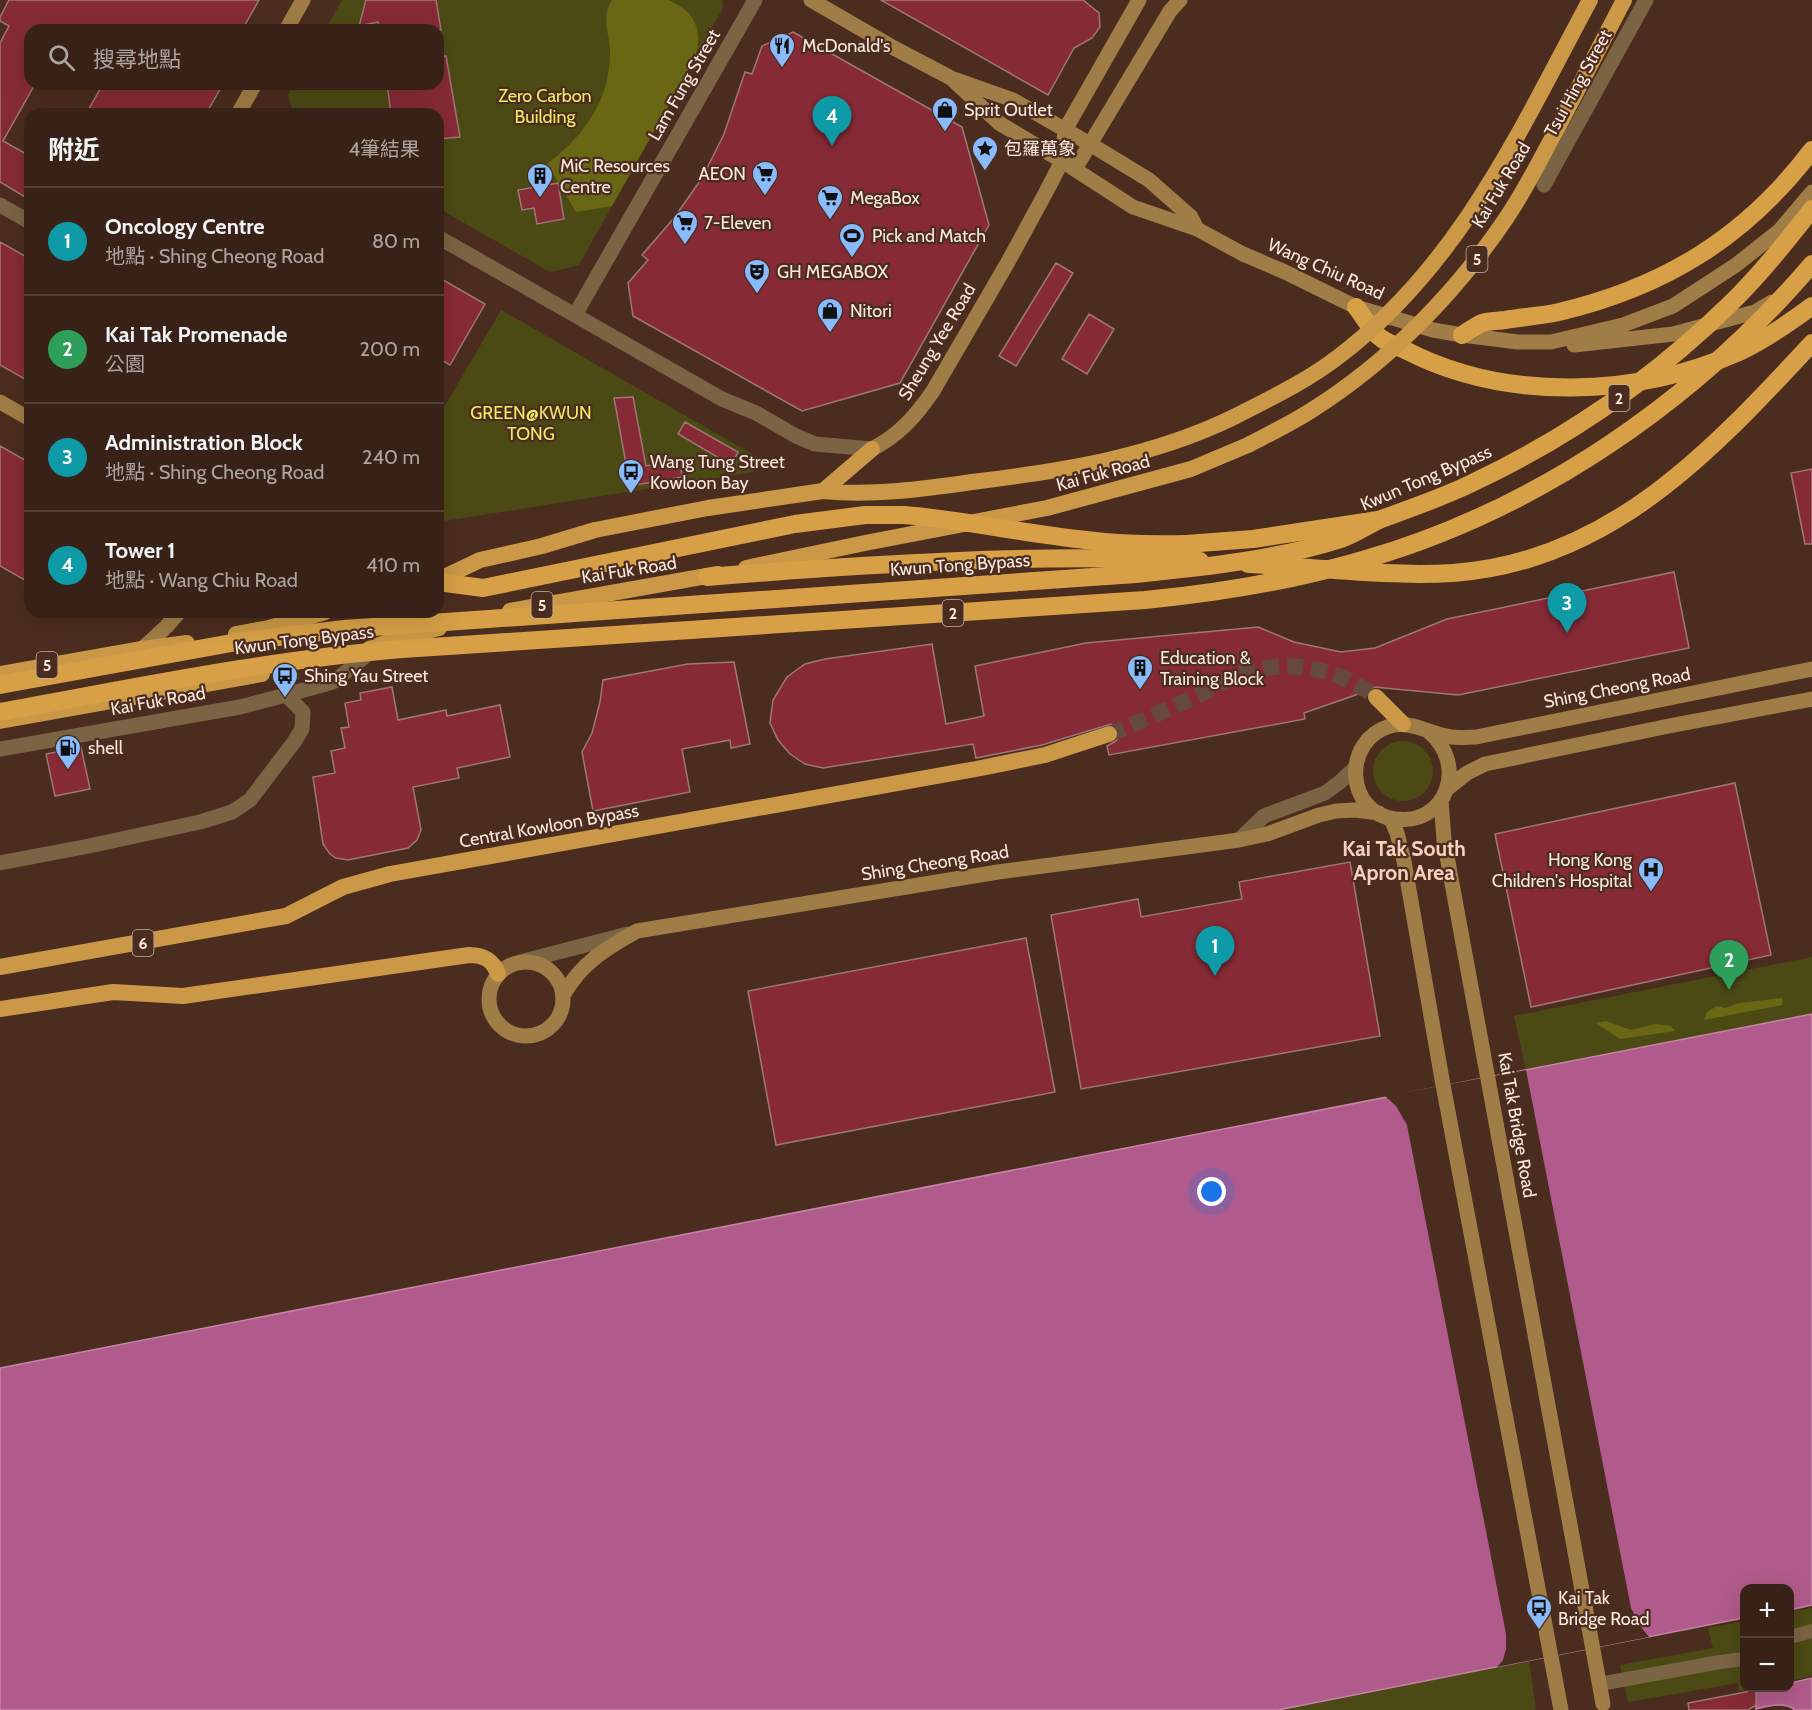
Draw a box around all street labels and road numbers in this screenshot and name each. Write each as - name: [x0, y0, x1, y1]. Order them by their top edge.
- street label: Lam Fung Street: [643, 25, 725, 145]
- street label: Tsui Hing Street: [1540, 26, 1616, 140]
- street label: Kai Fuk Road: [1467, 138, 1535, 232]
- street label: Wang Chiu Road: [1264, 233, 1388, 305]
- road number: 5: [1466, 246, 1488, 272]
- street label: Sheung Yee Road: [894, 280, 980, 404]
- road number: 2: [1608, 385, 1630, 411]
- street label: Kwun Tong Bypass: [1357, 440, 1495, 516]
- street label: Kai Fuk Road: [1054, 450, 1152, 496]
- street label: Kwun Tong Bypass: [889, 549, 1031, 581]
- street label: Kai Fuk Road: [580, 552, 678, 588]
- road number: 5: [532, 592, 552, 618]
- road number: 2: [942, 600, 964, 626]
- street label: Kwun Tong Bypass: [233, 621, 375, 659]
- road number: 5: [36, 652, 57, 678]
- street label: Shing Cheong Road: [1542, 663, 1692, 713]
- street label: Kai Fuk Road: [109, 682, 207, 720]
- street label: Central Kowloon Bypass: [457, 799, 641, 853]
- street label: Shing Cheong Road: [860, 840, 1010, 886]
- road number: 6: [132, 930, 154, 956]
- street label: Kai Tak Bridge Road: [1493, 1051, 1541, 1199]

